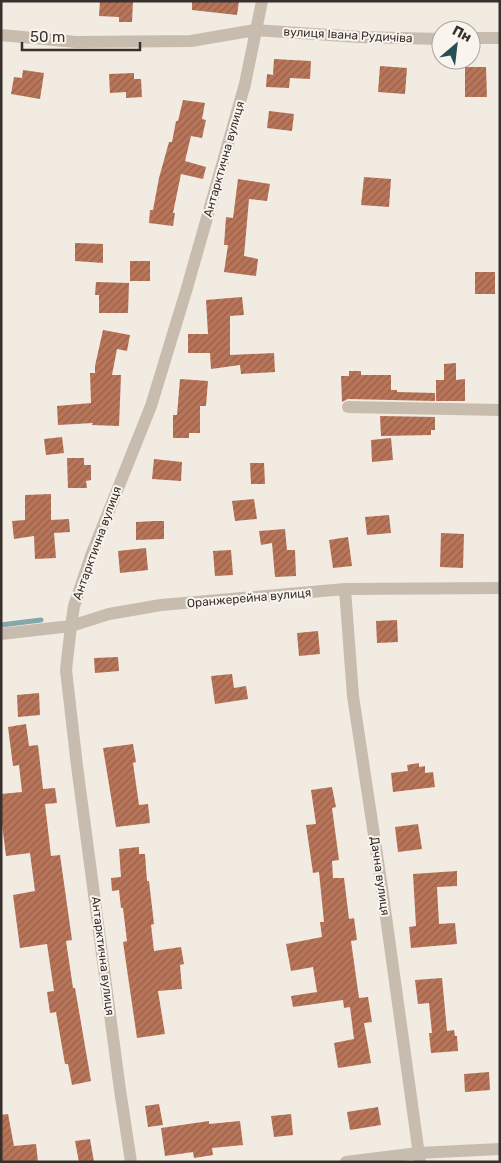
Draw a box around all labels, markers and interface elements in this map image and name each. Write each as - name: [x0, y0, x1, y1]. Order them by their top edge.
- scale bar: [22, 20, 140, 52]
- north arrow: [431, 20, 481, 70]
- text: Пн: [449, 22, 474, 46]
- street label: вулиця Івана Рудичіва: [283, 25, 413, 45]
- text: 50 m: [30, 28, 65, 46]
- street label: Антарктична вулиця: [201, 99, 247, 219]
- street label: Антарктична вулиця: [70, 484, 124, 602]
- street label: Оранжерейна вулиця: [186, 586, 312, 610]
- street label: Дачна вулиця: [368, 836, 392, 916]
- street label: Антарктична вулиця: [89, 896, 117, 1016]

